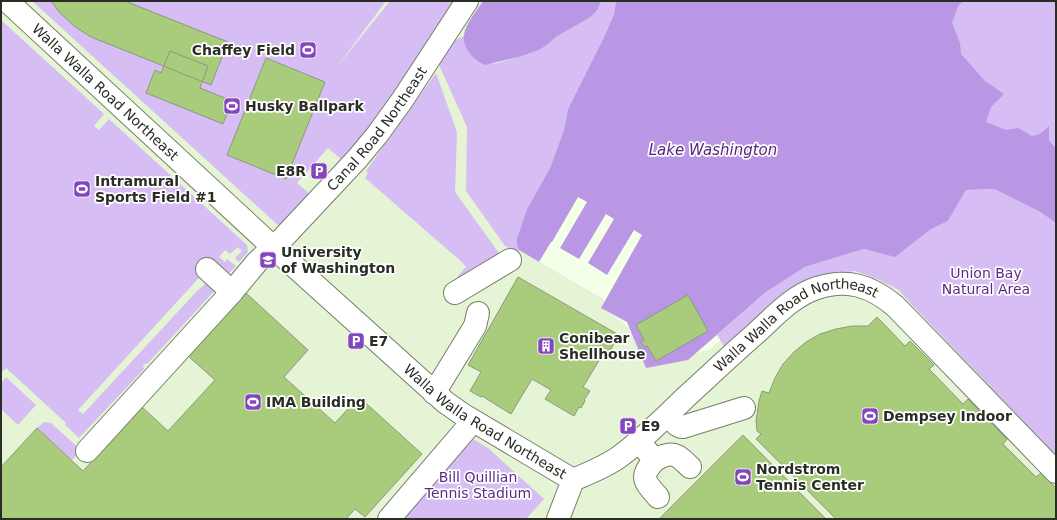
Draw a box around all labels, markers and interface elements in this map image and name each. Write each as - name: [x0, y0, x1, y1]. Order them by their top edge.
- street label: Walla Walla Road Northeast: [29, 20, 182, 164]
- sports icon: Chaffey Field: [298, 40, 318, 60]
- place label: Chaffey Field: [192, 42, 295, 58]
- street label: Canal Road Northeast: [324, 63, 430, 194]
- sports icon: Husky Ballpark: [222, 96, 242, 116]
- place label: Husky Ballpark: [245, 98, 364, 114]
- water label: Lake Washington: [649, 141, 777, 159]
- parking icon: E8R: [309, 161, 329, 181]
- place label: E8R: [276, 163, 306, 179]
- place label: Intramural Sports Field #1: [95, 173, 217, 205]
- sports icon: Intramural Sports Field #1: [72, 179, 92, 199]
- place label: University of Washington: [281, 244, 395, 276]
- school or university icon: University of Washington: [258, 250, 278, 270]
- park label: Union Bay Natural Area: [942, 265, 1030, 297]
- street label: Walla Walla Road Northeast: [710, 276, 882, 375]
- place label: Conibear Shellhouse: [559, 330, 646, 362]
- parking icon: E7: [346, 331, 366, 351]
- place label: E7: [369, 333, 388, 349]
- building icon: Conibear Shellhouse: [536, 336, 556, 356]
- street label: Walla Walla Road Northeast: [401, 361, 570, 483]
- sports icon: IMA Building: [243, 392, 263, 412]
- place label: IMA Building: [266, 394, 366, 410]
- sports icon: Dempsey Indoor: [860, 406, 880, 426]
- place label: Dempsey Indoor: [883, 408, 1012, 424]
- parking icon: E9: [618, 416, 638, 436]
- place label: E9: [641, 418, 660, 434]
- place label: Nordstrom Tennis Center: [756, 461, 864, 493]
- sports icon: Nordstrom Tennis Center: [733, 467, 753, 487]
- park label: Bill Quillian Tennis Stadium: [424, 469, 531, 501]

